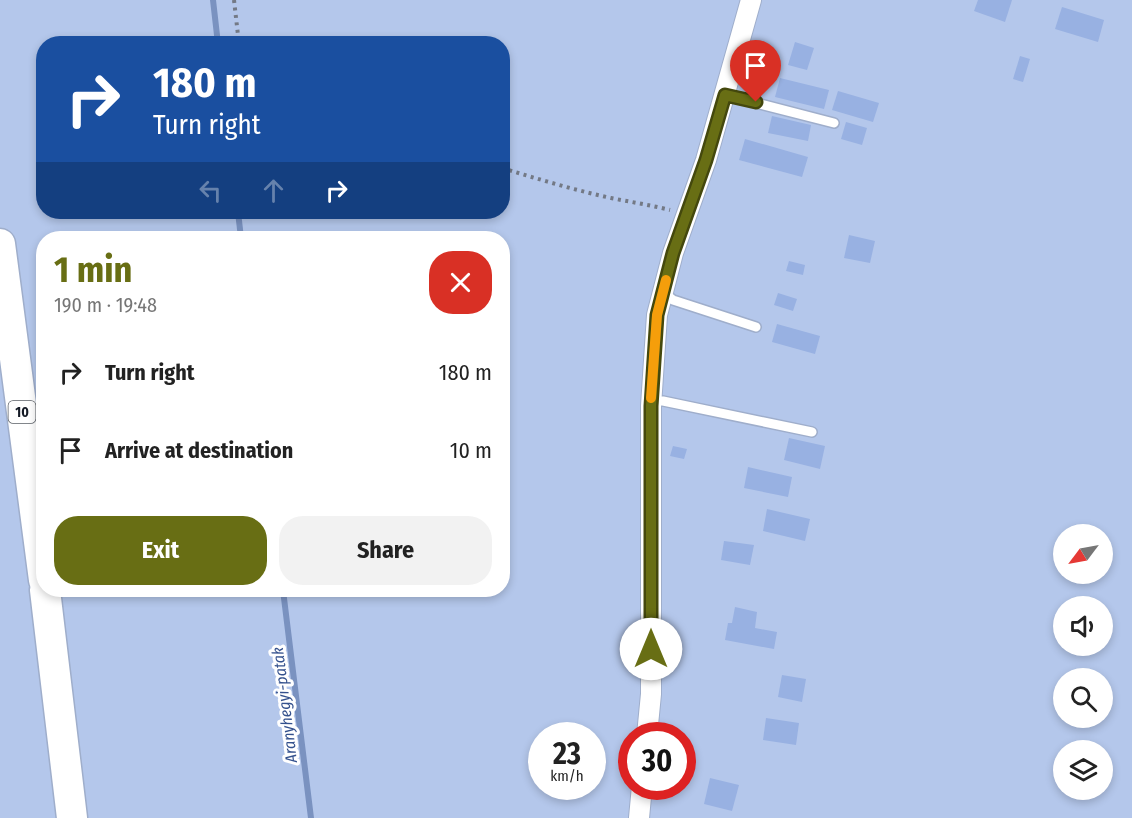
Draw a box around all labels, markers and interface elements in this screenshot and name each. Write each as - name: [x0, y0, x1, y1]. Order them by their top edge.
- pin: [730, 40, 781, 102]
- icon: arrive: [739, 49, 772, 82]
- text: 180 m: [153, 58, 257, 108]
- icon: right: [54, 60, 132, 138]
- text: Turn right: [153, 109, 261, 141]
- icon: left: [194, 174, 227, 207]
- icon: ahead: [257, 174, 290, 207]
- icon: right: [320, 174, 353, 207]
- text: 1 min: [54, 248, 132, 292]
- button: close: [429, 251, 492, 314]
- text: 190 m · 19:48: [54, 293, 157, 317]
- icon: right: [54, 356, 87, 389]
- text: Turn right: [105, 359, 194, 386]
- text: 180 m: [439, 359, 492, 386]
- road number: 10: [8, 401, 36, 423]
- icon: arrive: [54, 434, 87, 467]
- text: Arrive at destination: [105, 437, 293, 464]
- text: 10 m: [450, 437, 492, 464]
- button: Exit: [54, 516, 267, 585]
- button: Share: [279, 516, 492, 585]
- north arrow: [1053, 524, 1113, 584]
- map controls: [1053, 524, 1113, 800]
- button: sound: [1053, 596, 1113, 656]
- position arrow: [619, 617, 683, 681]
- water label: Aranyhegyi-patak: [268, 646, 301, 765]
- button: search: [1053, 668, 1113, 728]
- speed limit sign: 30: [618, 722, 696, 800]
- text: 23: [553, 736, 581, 772]
- button: layers: [1053, 740, 1113, 800]
- text: km/h: [550, 767, 584, 785]

